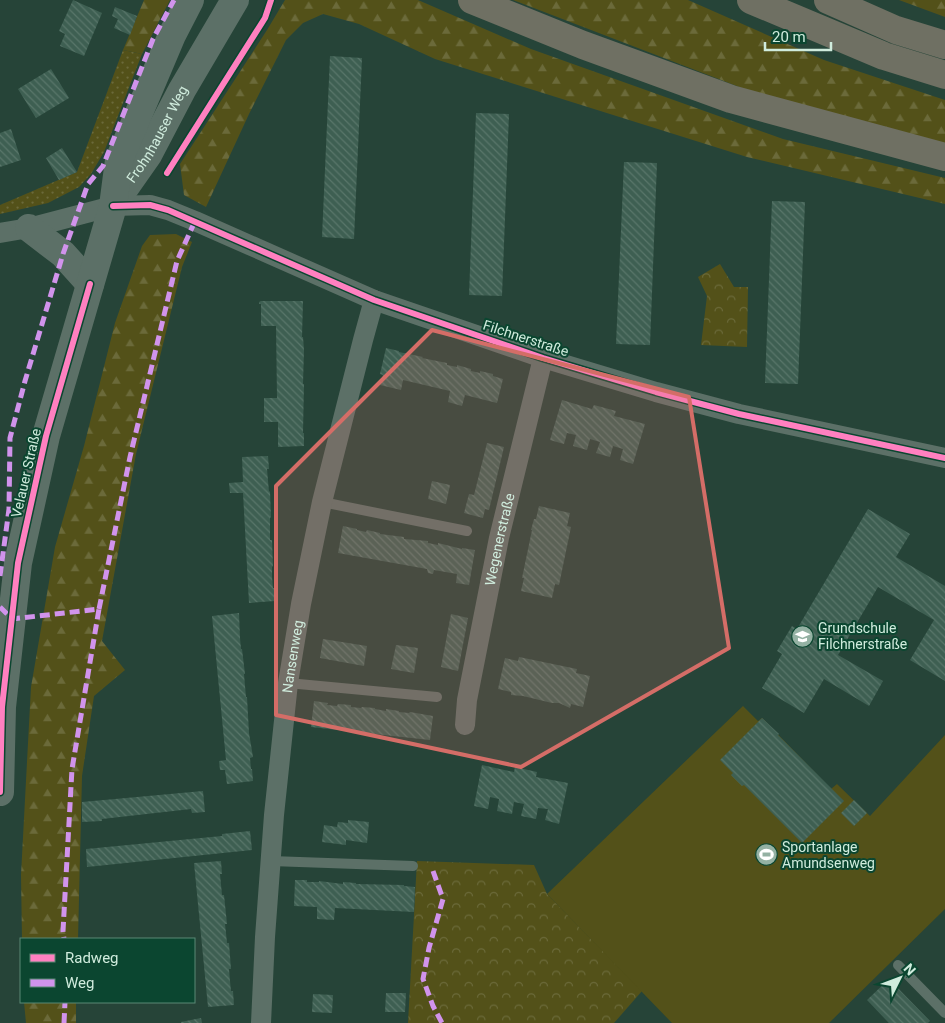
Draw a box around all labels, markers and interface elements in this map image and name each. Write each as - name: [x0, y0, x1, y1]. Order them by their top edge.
- scale bar: [765, 20, 831, 52]
- text: 20 m: [772, 28, 806, 46]
- street label: Frohnhauser Weg: [123, 83, 191, 186]
- street label: Filchnerstraße: [481, 317, 571, 359]
- street label: Velauer Straße: [8, 427, 44, 519]
- street label: Wegenerstraße: [482, 491, 518, 587]
- street label: Nansenweg: [279, 619, 306, 694]
- place label: Grundschule Filchnerstraße: [818, 620, 907, 652]
- school or university icon: Grundschule Filchnerstraße: [790, 624, 814, 648]
- place label: Sportanlage Amundsenweg: [782, 839, 875, 871]
- sports icon: Sportanlage Amundsenweg: [754, 843, 778, 867]
- legend: [20, 938, 195, 1003]
- text: Radweg: [65, 949, 119, 967]
- north arrow: [875, 953, 925, 1003]
- text: N: [900, 960, 919, 978]
- text: Weg: [65, 974, 94, 992]

